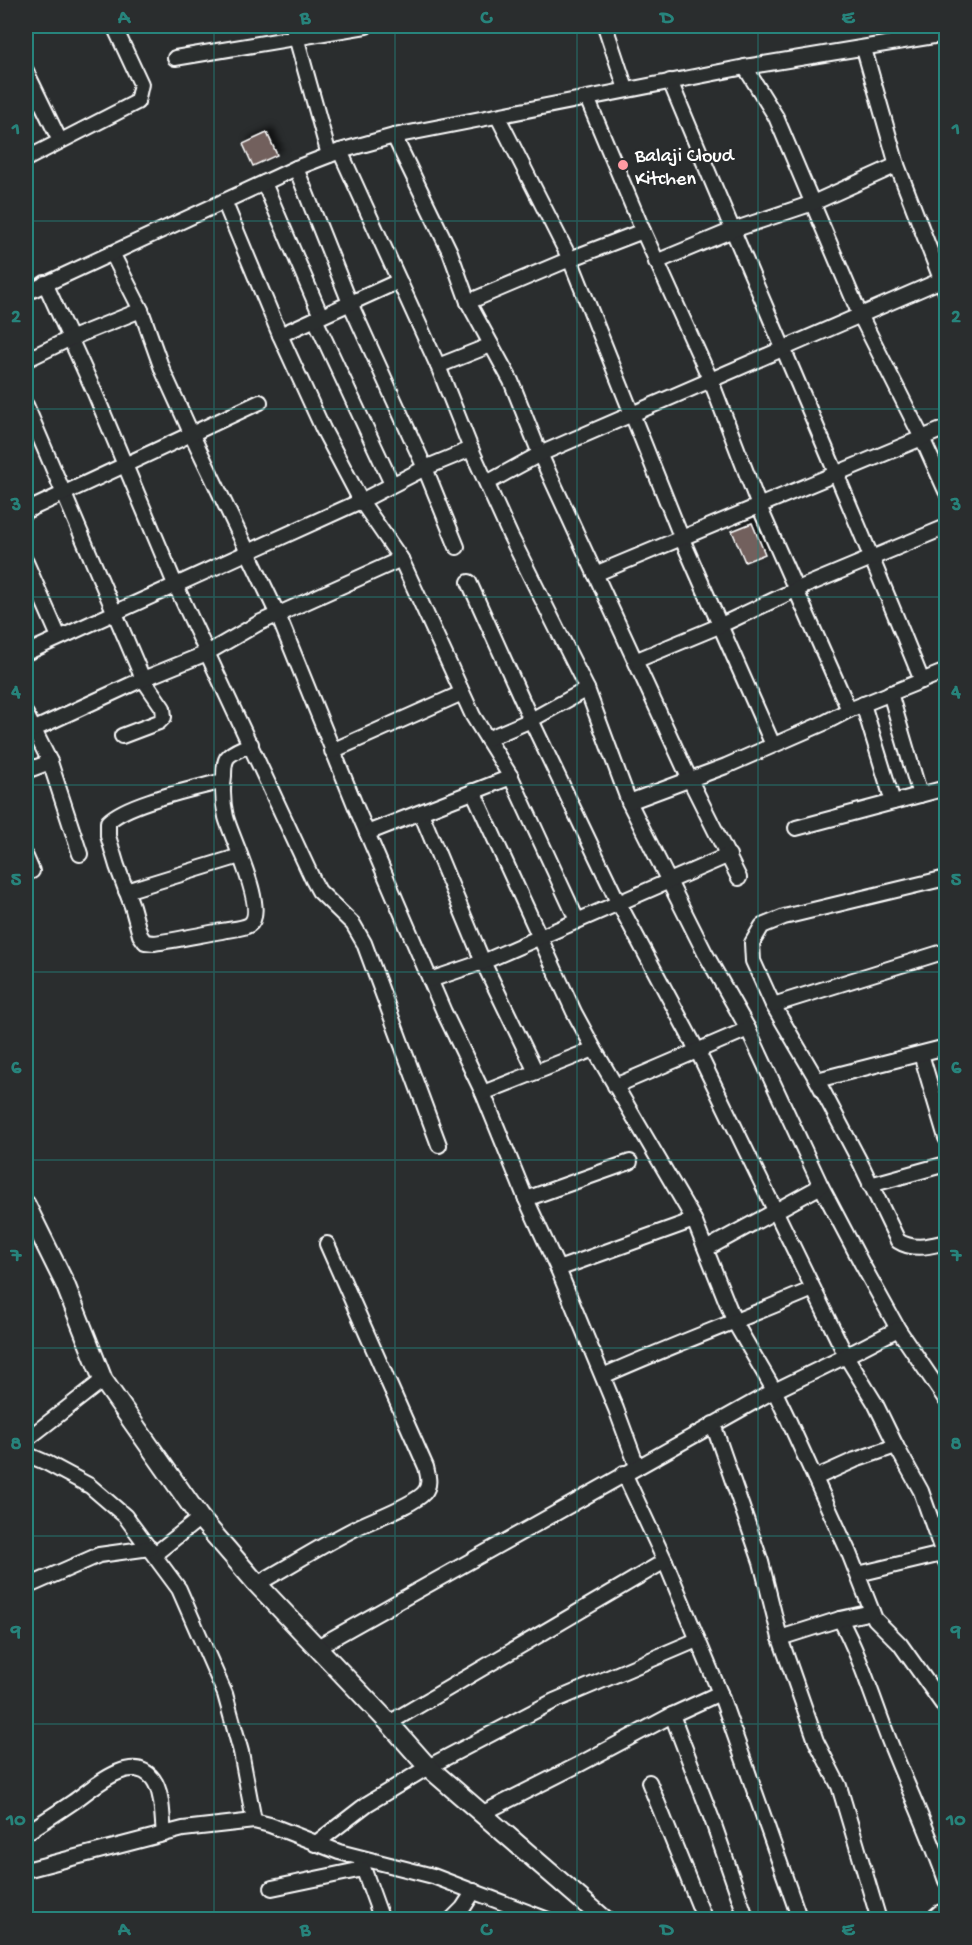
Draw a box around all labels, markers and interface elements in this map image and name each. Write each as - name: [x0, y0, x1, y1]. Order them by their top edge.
- text: A: [117, 8, 132, 31]
- text: B: [299, 8, 311, 31]
- text: C: [480, 8, 494, 31]
- text: D: [658, 8, 674, 31]
- text: E: [842, 8, 856, 31]
- text: 1: [11, 119, 20, 142]
- text: 1: [951, 119, 960, 142]
- place label: Balaji Cloud Kitchen: [634, 146, 736, 192]
- marker: Balaji Cloud Kitchen: [616, 158, 630, 172]
- text: 2: [11, 307, 21, 330]
- text: 2: [951, 307, 961, 330]
- text: 3: [10, 495, 21, 518]
- text: 3: [950, 495, 961, 518]
- text: 4: [10, 682, 21, 705]
- text: 4: [950, 682, 961, 705]
- text: 5: [11, 870, 22, 893]
- text: 5: [951, 870, 962, 893]
- text: 6: [11, 1058, 22, 1081]
- text: 6: [951, 1058, 962, 1081]
- text: 7: [10, 1246, 23, 1269]
- text: 7: [950, 1246, 963, 1269]
- text: 8: [11, 1434, 22, 1457]
- text: 8: [951, 1434, 962, 1457]
- text: 9: [10, 1622, 21, 1645]
- text: 9: [950, 1622, 961, 1645]
- text: 10: [5, 1810, 26, 1833]
- text: 10: [945, 1810, 966, 1833]
- text: A: [117, 1920, 132, 1943]
- text: B: [299, 1920, 311, 1943]
- text: C: [480, 1920, 494, 1943]
- text: D: [658, 1920, 674, 1943]
- text: E: [842, 1920, 856, 1943]

